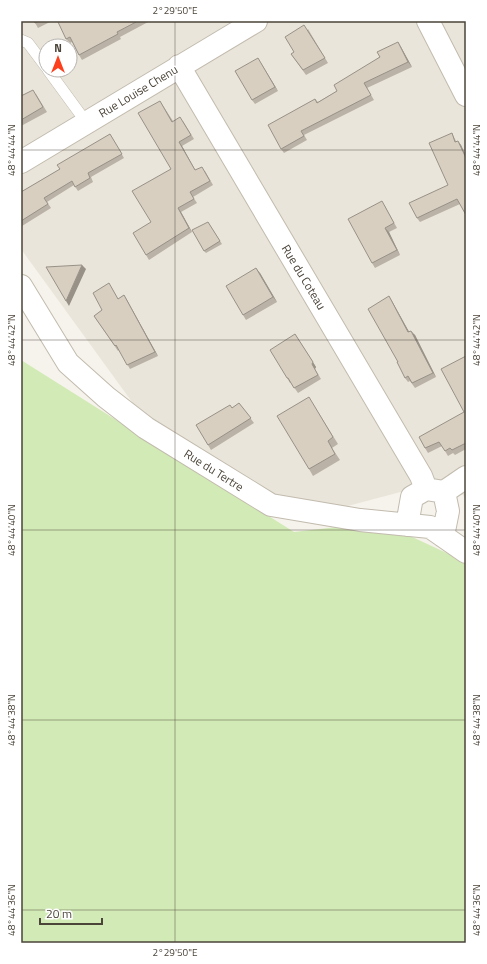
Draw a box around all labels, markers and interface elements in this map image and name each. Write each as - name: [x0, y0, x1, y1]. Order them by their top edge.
- text: 2°29'50"E: [153, 3, 198, 18]
- north arrow: [38, 38, 78, 78]
- text: N: [54, 40, 62, 56]
- street label: Rue Louise Chenu: [95, 60, 181, 122]
- text: 48°44'44"N: [4, 124, 19, 176]
- text: 48°44'44"N: [469, 124, 484, 176]
- street label: Rue du Coteau: [277, 241, 331, 313]
- text: 48°44'42"N: [4, 314, 19, 366]
- text: 48°44'42"N: [469, 314, 484, 366]
- street label: Rue du Tertre: [180, 444, 248, 496]
- text: 48°44'40"N: [4, 504, 19, 556]
- text: 48°44'40"N: [469, 504, 484, 556]
- text: 48°44'38"N: [4, 694, 19, 746]
- text: 48°44'38"N: [469, 694, 484, 746]
- text: 48°44'36"N: [4, 884, 19, 936]
- text: 48°44'36"N: [469, 884, 484, 936]
- scale bar: [40, 900, 102, 926]
- text: 20 m: [46, 904, 72, 923]
- text: 2°29'50"E: [153, 945, 198, 960]

